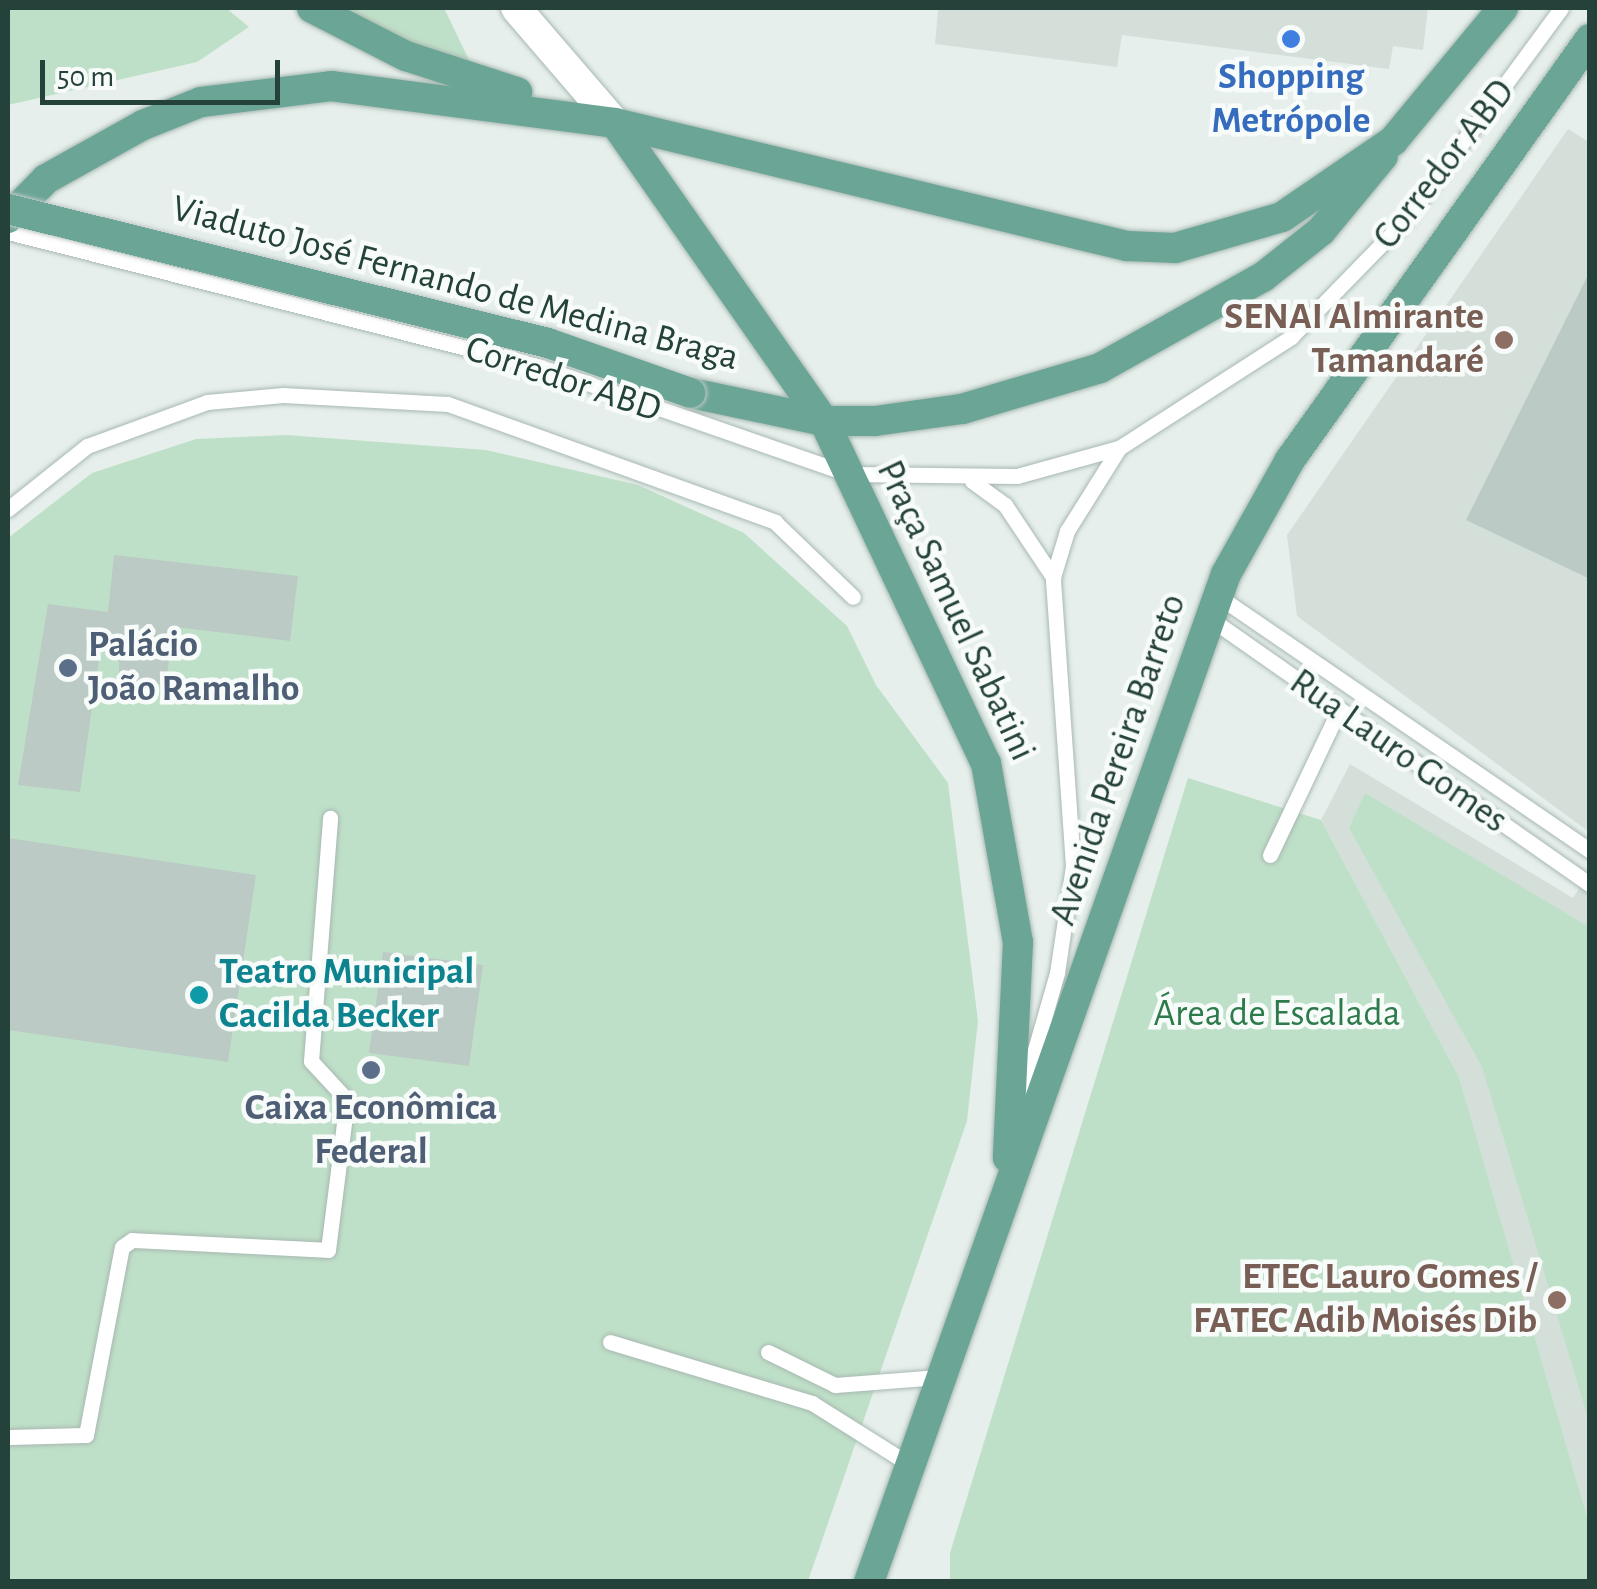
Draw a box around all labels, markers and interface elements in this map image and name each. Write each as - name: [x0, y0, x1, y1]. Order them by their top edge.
- marker: Shopping Metrópole: [1280, 28, 1302, 50]
- scale bar: [45, 40, 285, 102]
- place label: Shopping Metrópole: [1212, 55, 1370, 144]
- text: 50 m: [57, 62, 114, 92]
- street label: Corredor ABD: [1365, 71, 1525, 259]
- street label: Viaduto José Fernando de Medina Braga: [167, 186, 743, 382]
- place label: SENAI Almirante Tamandaré: [1224, 295, 1484, 384]
- street label: Corredor ABD: [460, 327, 666, 433]
- marker: SENAI Almirante Tamandaré: [1493, 329, 1515, 351]
- street label: Praça Samuel Sabatini: [865, 454, 1045, 768]
- street label: Avenida Pereira Barreto: [1041, 589, 1197, 931]
- place label: Palácio João Ramalho: [88, 623, 300, 712]
- marker: Palácio João Ramalho: [57, 657, 79, 679]
- street label: Rua Lauro Gomes: [1280, 660, 1516, 844]
- place label: Teatro Municipal Cacilda Becker: [219, 950, 474, 1040]
- marker: Teatro Municipal Cacilda Becker: [188, 984, 210, 1006]
- park label: Área de Escalada: [1154, 992, 1400, 1038]
- marker: Caixa Econômica Federal: [360, 1059, 382, 1081]
- place label: Caixa Econômica Federal: [245, 1086, 497, 1176]
- place label: ETEC Lauro Gomes / FATEC Adib Moisés Dib: [1193, 1255, 1537, 1344]
- marker: ETEC Lauro Gomes / FATEC Adib Moisés Dib: [1546, 1289, 1568, 1311]

